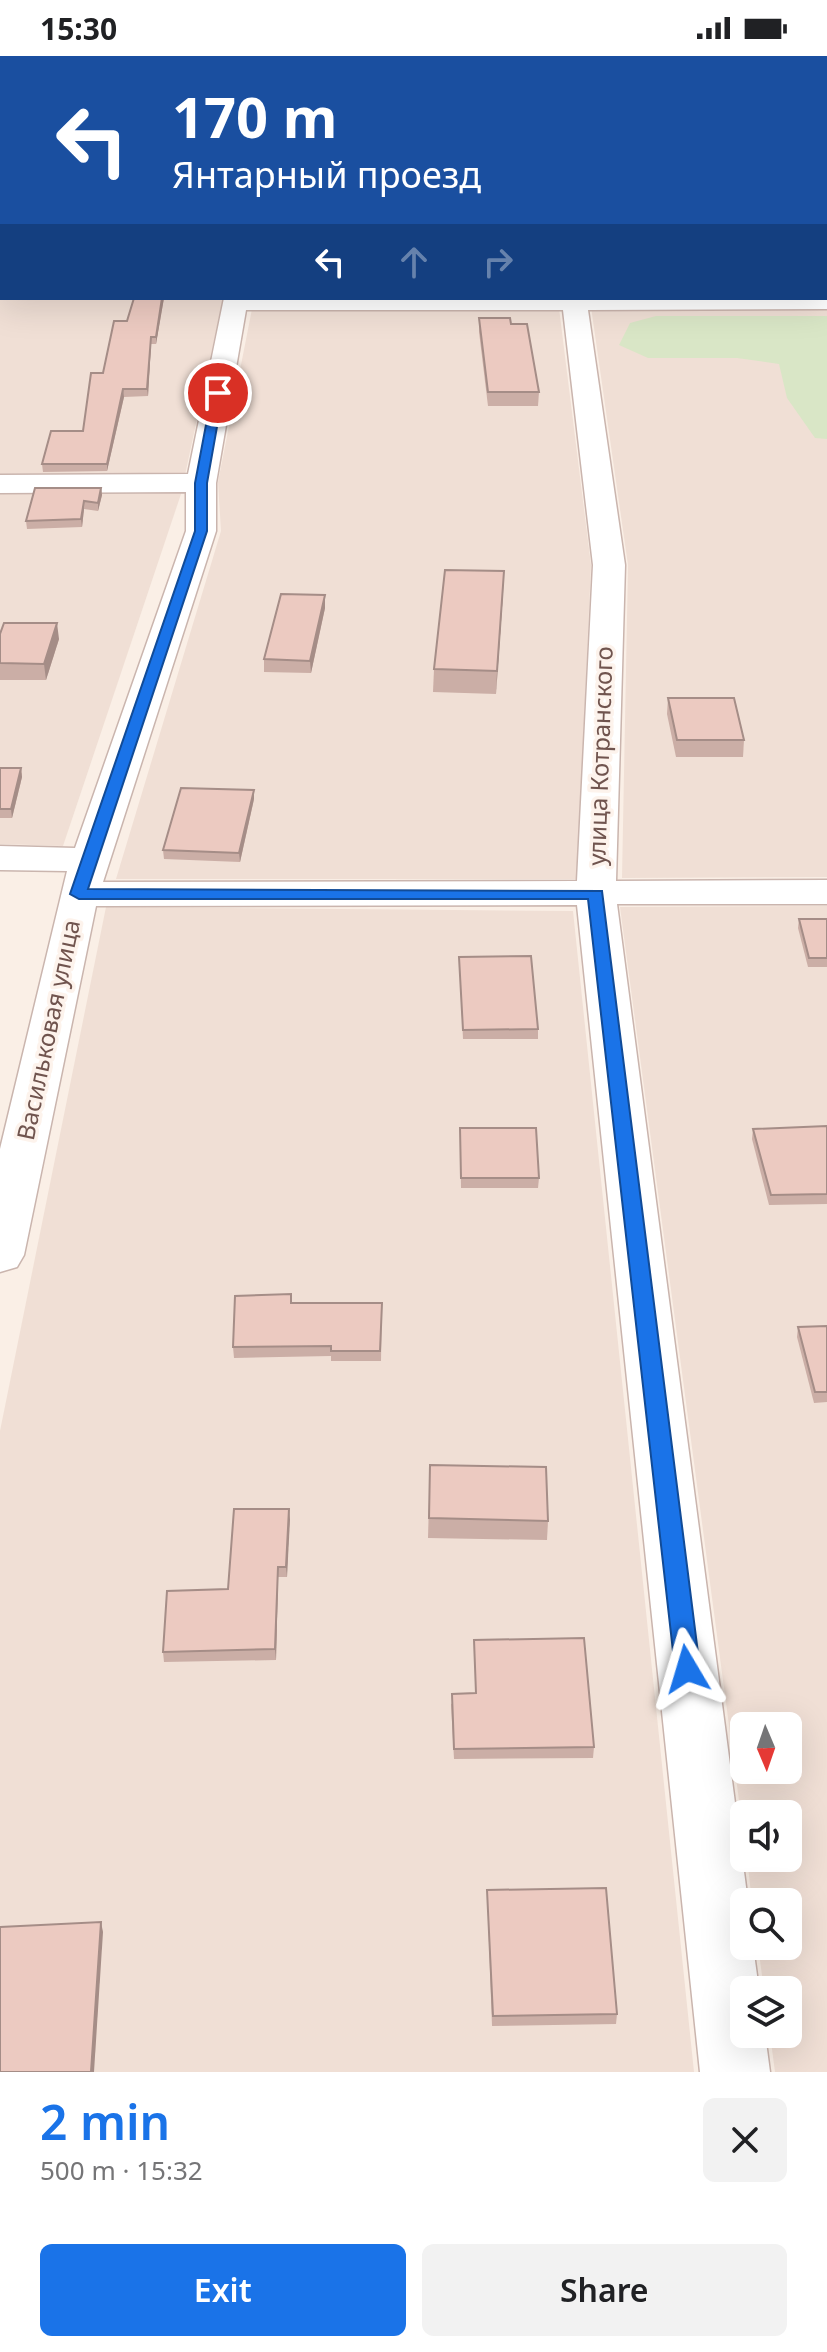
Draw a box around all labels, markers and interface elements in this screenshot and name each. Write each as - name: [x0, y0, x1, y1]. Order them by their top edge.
- text: 15:30: [40, 8, 117, 49]
- text: 170 m: [172, 78, 337, 154]
- icon: left: [40, 88, 144, 192]
- text: Янтарный проезд: [172, 150, 481, 199]
- icon: left: [308, 240, 352, 284]
- icon: ahead: [392, 240, 436, 284]
- icon: right: [476, 240, 520, 284]
- pin: [184, 359, 252, 427]
- icon: arrive: [196, 371, 240, 415]
- street label: улица Котранского: [579, 646, 620, 866]
- street label: Васильковая улица: [8, 917, 87, 1143]
- position arrow: [645, 1627, 729, 1711]
- north arrow: [730, 1712, 802, 1784]
- map controls: [730, 1712, 802, 2048]
- button: sound: [730, 1800, 802, 1872]
- button: search: [730, 1888, 802, 1960]
- button: layers: [730, 1976, 802, 2048]
- text: 2 min: [40, 2089, 170, 2154]
- button: close: [703, 2098, 787, 2182]
- text: 500 m · 15:32: [40, 2152, 203, 2188]
- button: Exit: [40, 2244, 406, 2336]
- button: Share: [422, 2244, 787, 2336]

